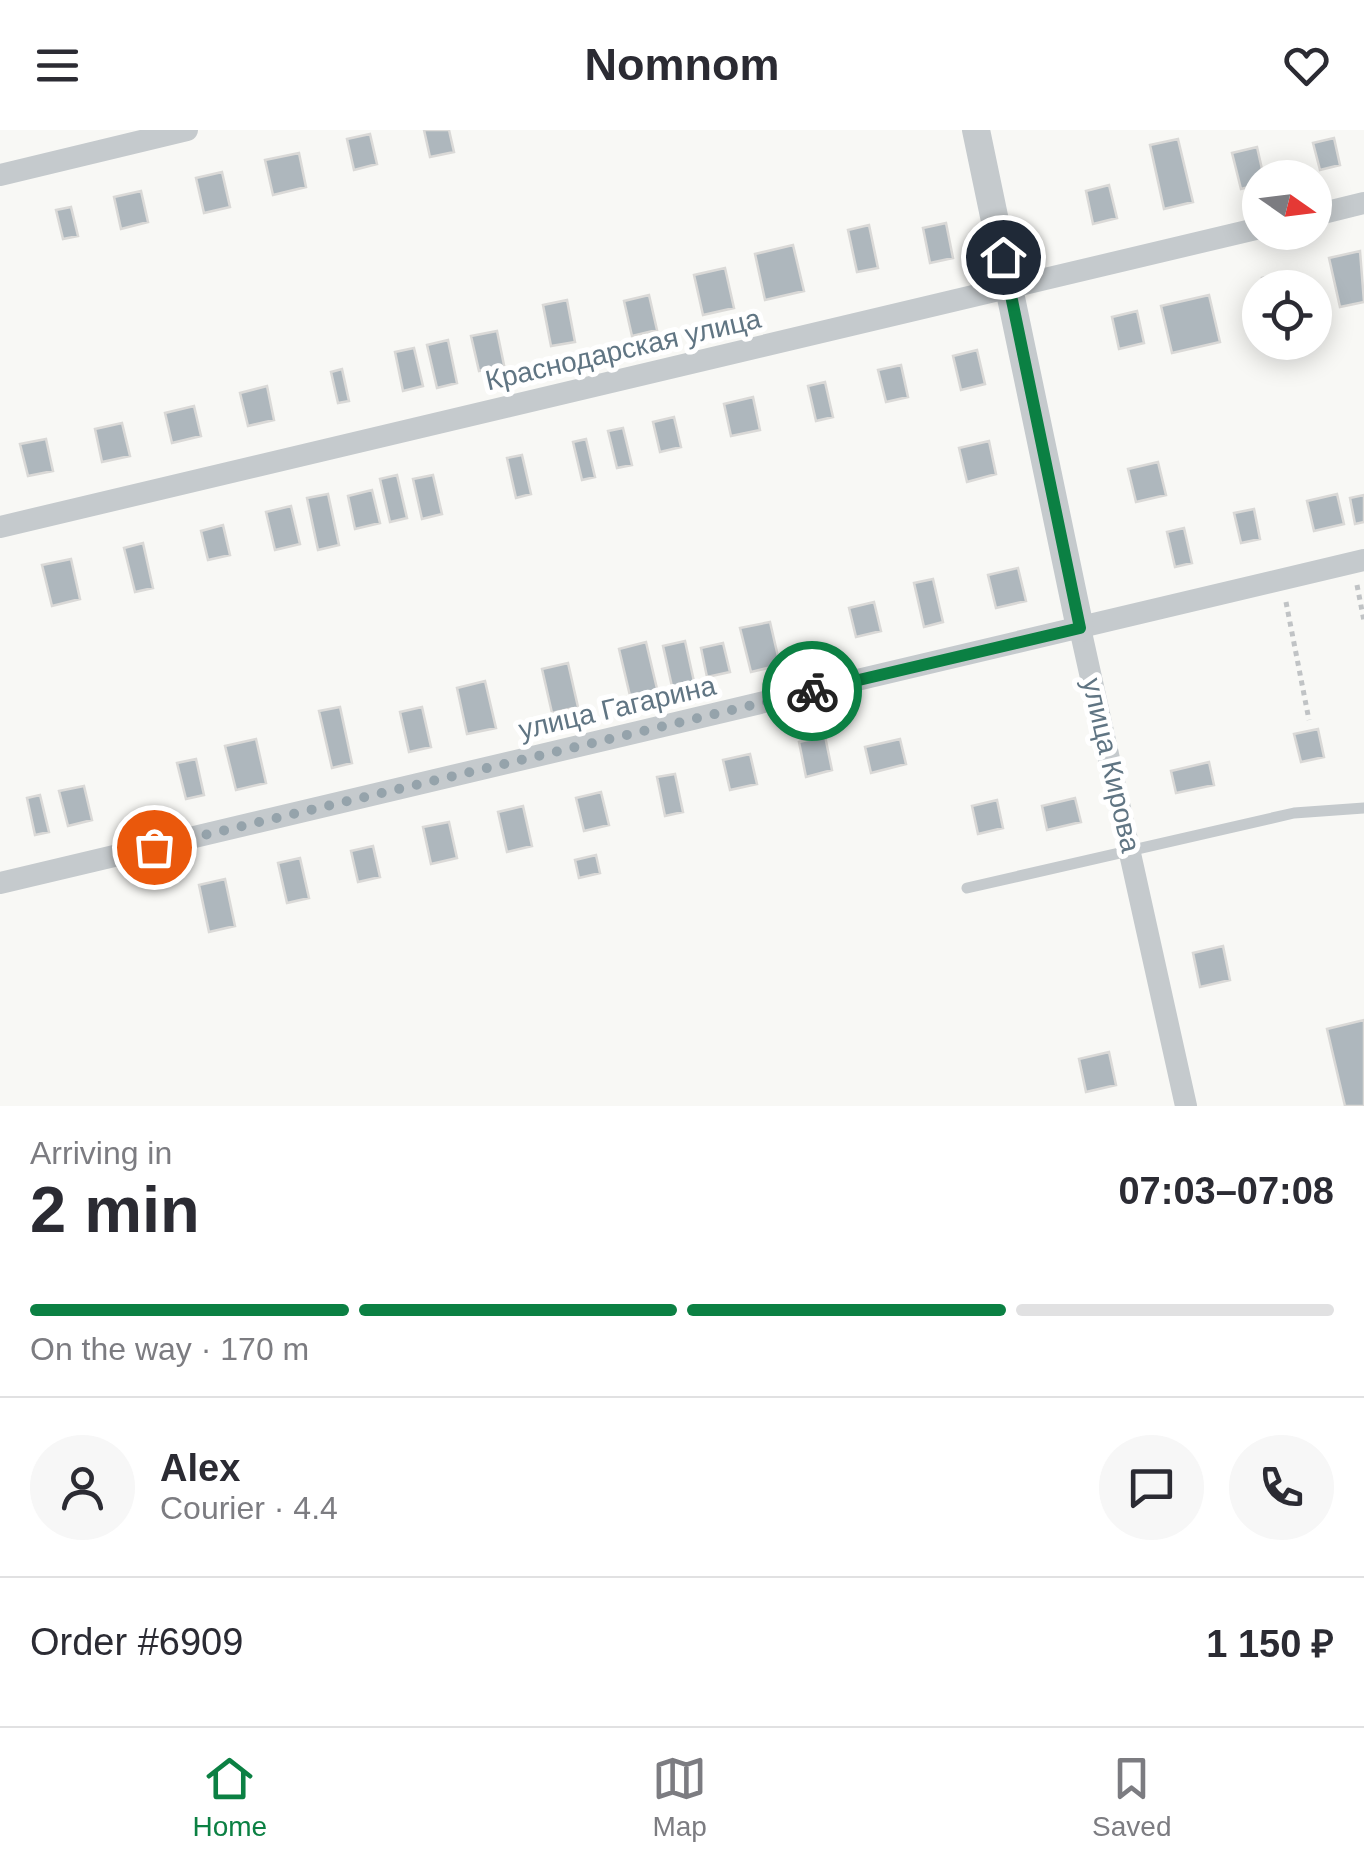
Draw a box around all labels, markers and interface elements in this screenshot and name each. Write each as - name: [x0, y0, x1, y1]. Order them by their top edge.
- icon: menu: [30, 38, 85, 93]
- icon: heart: [1279, 38, 1334, 93]
- text: Nomnom: [585, 39, 780, 90]
- north arrow: [1242, 160, 1332, 250]
- map controls: [1242, 160, 1332, 360]
- pin: [961, 215, 1046, 300]
- icon: home: [976, 230, 1031, 285]
- button: locate: [1242, 270, 1332, 360]
- street label: Краснодарская улица: [482, 303, 764, 396]
- courier: [762, 641, 862, 741]
- icon: bike: [785, 664, 840, 719]
- street label: улица Гагарина: [516, 670, 719, 745]
- street label: улица Кирова: [1076, 675, 1147, 856]
- pin: [112, 805, 197, 890]
- icon: bag: [127, 820, 182, 875]
- text: Arriving in: [30, 1135, 172, 1171]
- text: 07:03–07:08: [1118, 1170, 1334, 1212]
- text: 2 min: [30, 1173, 200, 1246]
- text: On the way · 170 m: [30, 1331, 309, 1367]
- button: person: [30, 1435, 135, 1540]
- button: chat: [1099, 1435, 1204, 1540]
- button: phone: [1229, 1435, 1334, 1540]
- text: Alex: [160, 1447, 240, 1489]
- text: Courier · 4.4: [160, 1490, 338, 1526]
- text: Order #6909: [30, 1621, 243, 1663]
- text: 1 150 ₽: [1206, 1623, 1334, 1665]
- tab: Home: [192, 1751, 267, 1843]
- tab: Map: [652, 1751, 707, 1843]
- tab: Saved: [1092, 1751, 1171, 1843]

